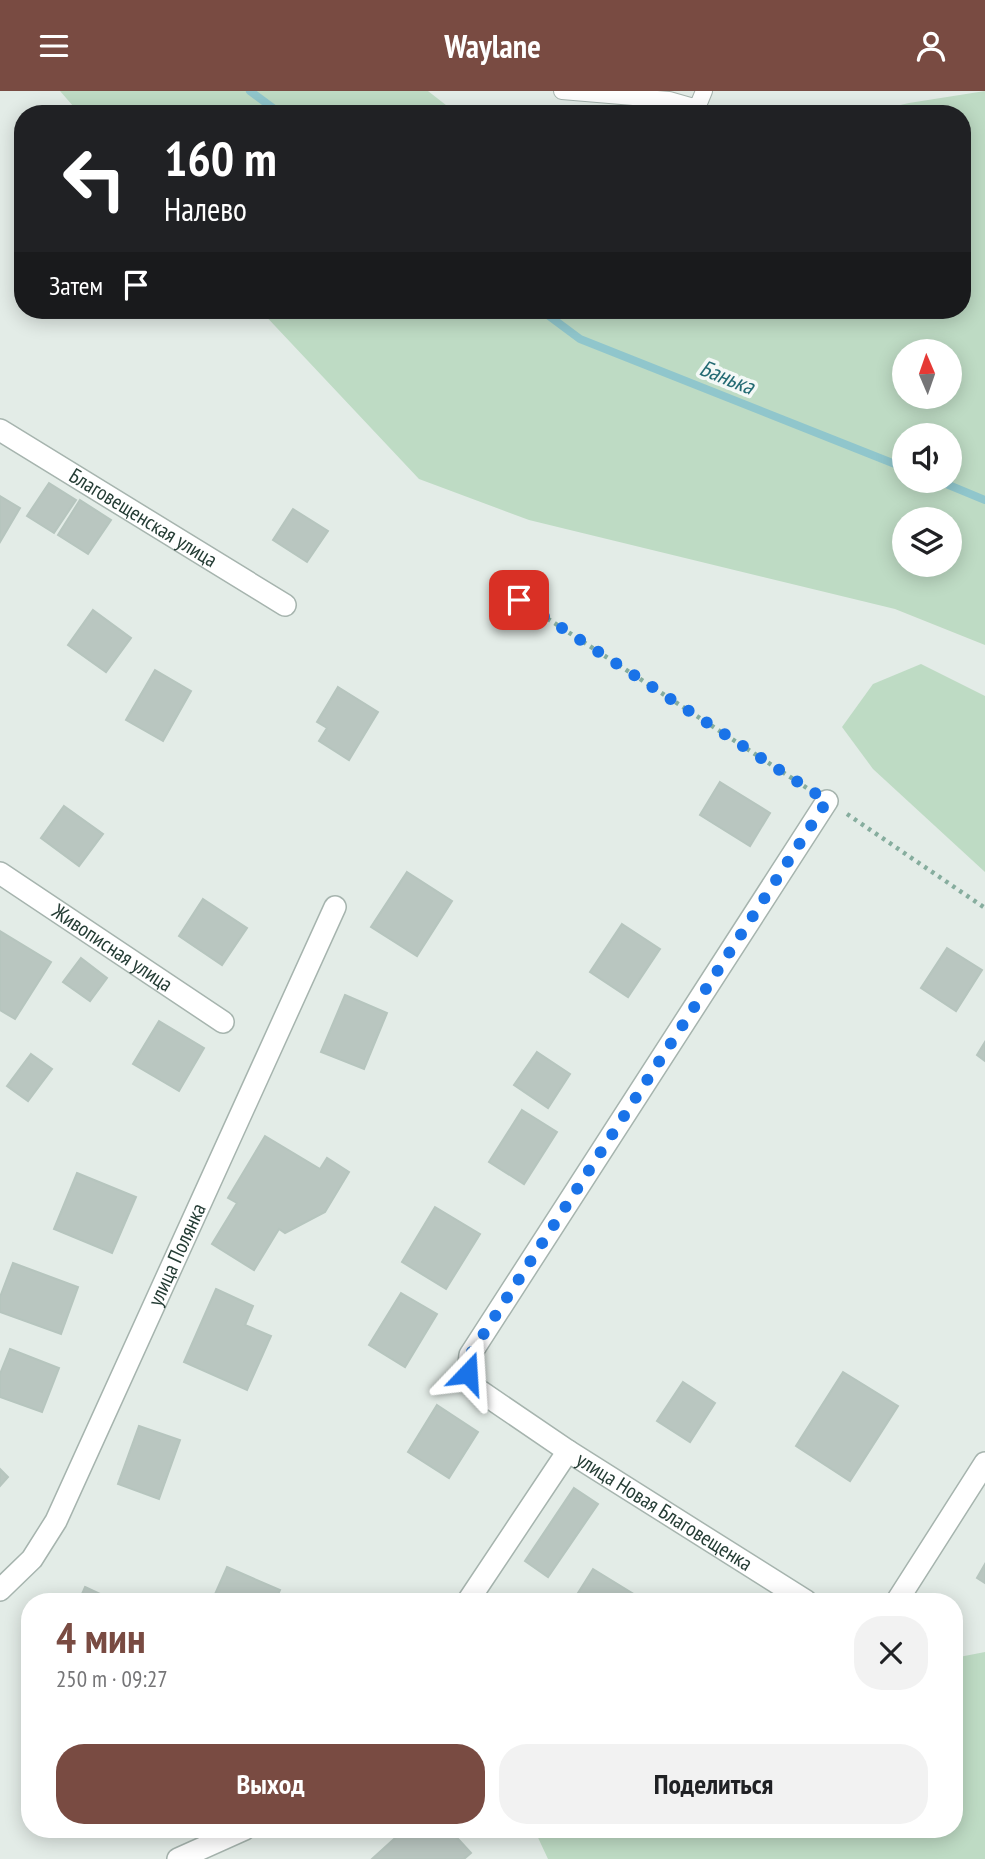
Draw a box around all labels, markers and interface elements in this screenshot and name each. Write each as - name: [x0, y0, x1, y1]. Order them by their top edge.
- text: Waylane: [444, 25, 541, 67]
- icon: menu: [35, 27, 73, 65]
- icon: person: [912, 27, 950, 65]
- text: 160 m: [164, 126, 277, 190]
- icon: left: [49, 133, 140, 224]
- text: Налево: [164, 188, 247, 230]
- icon: arrive: [117, 266, 155, 304]
- text: Затем: [49, 269, 103, 302]
- north arrow: [892, 339, 962, 409]
- map controls: [892, 339, 962, 577]
- water label: Банька: [696, 353, 760, 401]
- button: sound: [892, 423, 962, 493]
- street label: Благовещенская улица: [64, 462, 222, 573]
- button: layers: [892, 507, 962, 577]
- pin: [489, 570, 549, 630]
- icon: arrive: [500, 581, 538, 619]
- street label: Живописная улица: [46, 897, 178, 998]
- street label: улица Полянка: [141, 1199, 212, 1310]
- position arrow: [431, 1336, 505, 1410]
- street label: улица Новая Благовещенка: [571, 1446, 758, 1577]
- text: 4 мин: [56, 1610, 146, 1665]
- button: close: [854, 1616, 928, 1690]
- text: 250 m · 09:27: [56, 1664, 168, 1693]
- button: Выход: [56, 1744, 485, 1824]
- button: Поделиться: [499, 1744, 928, 1824]

